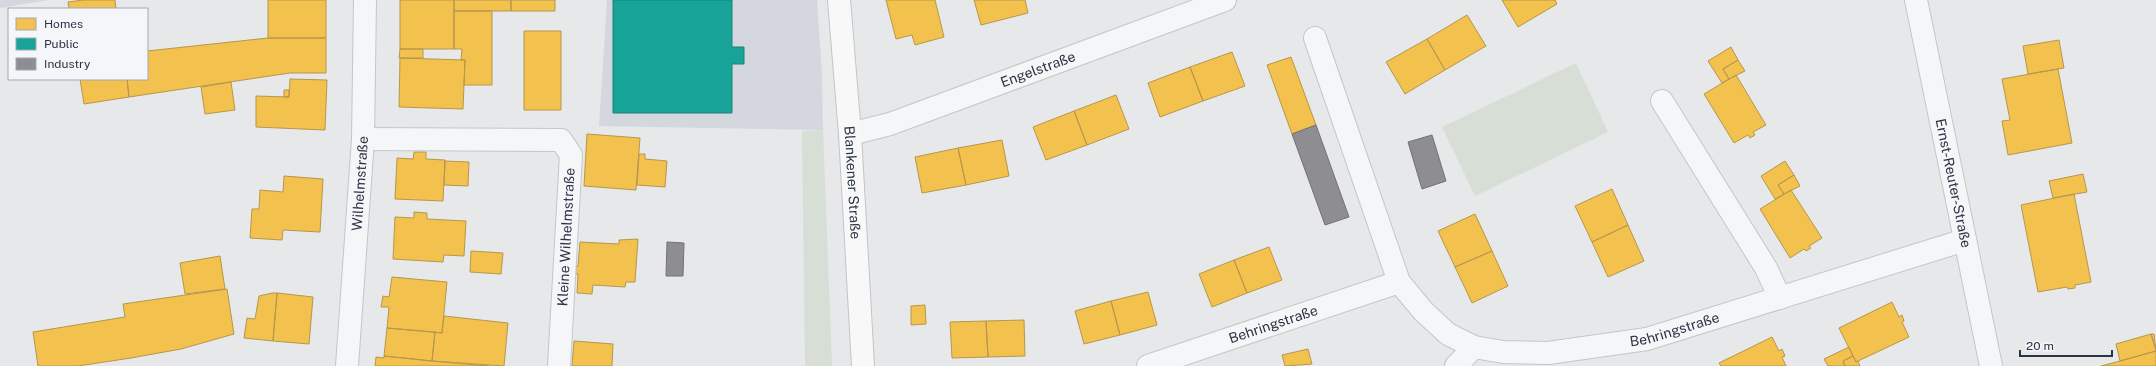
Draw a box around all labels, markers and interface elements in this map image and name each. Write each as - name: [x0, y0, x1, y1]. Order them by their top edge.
- legend: [8, 8, 148, 80]
- text: Homes: [44, 17, 83, 31]
- text: Public: [44, 37, 79, 51]
- street label: Engelstraße: [998, 48, 1078, 90]
- text: Industry: [44, 57, 91, 71]
- street label: Ernst-Reuter-Straße: [1933, 117, 1975, 249]
- street label: Blankener Straße: [841, 125, 864, 240]
- street label: Wilhelmstraße: [349, 135, 371, 231]
- street label: Kleine Wilhelmstraße: [554, 167, 578, 307]
- street label: Behringstraße: [1227, 302, 1320, 346]
- street label: Behringstraße: [1629, 309, 1721, 349]
- scale bar: [2020, 332, 2112, 358]
- text: 20 m: [2026, 339, 2054, 353]

